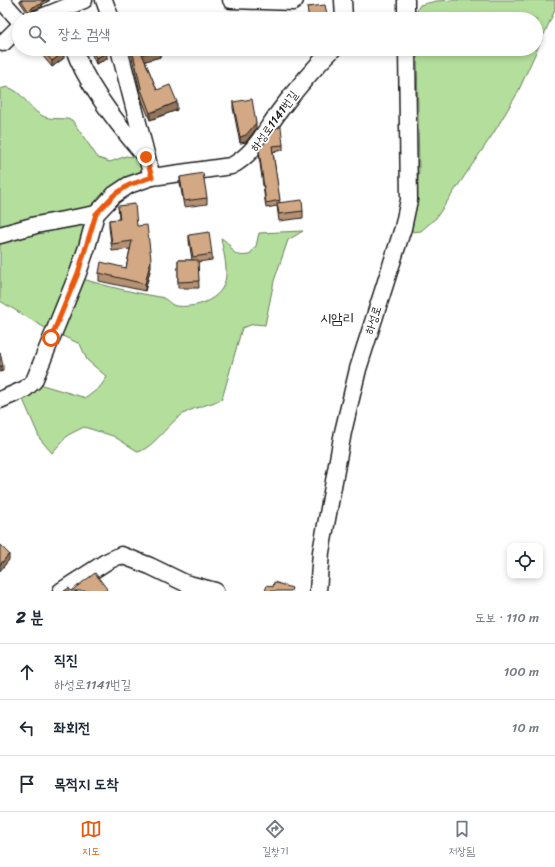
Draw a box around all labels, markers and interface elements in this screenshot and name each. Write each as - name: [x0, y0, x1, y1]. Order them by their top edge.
- search box: [12, 12, 543, 56]
- text: 장소 검색: [58, 21, 110, 47]
- icon: search: [26, 23, 48, 45]
- street label: 하성로1141번길: [244, 85, 304, 156]
- route end: [137, 148, 155, 166]
- street label: 하성로: [358, 303, 388, 337]
- district label: 시암리: [320, 306, 354, 331]
- route start: [42, 329, 60, 347]
- map controls: [507, 543, 543, 579]
- button: locate: [507, 543, 543, 579]
- text: 2 분: [16, 602, 44, 632]
- text: 도보 · 110 m: [475, 606, 539, 629]
- text: 직진: [54, 647, 78, 673]
- text: 100 m: [504, 660, 539, 683]
- icon: ahead: [16, 661, 38, 683]
- text: 하성로1141번길: [54, 673, 131, 696]
- text: 좌회전: [54, 715, 90, 741]
- text: 10 m: [512, 716, 539, 739]
- icon: left: [16, 717, 38, 739]
- text: 목적지 도착: [54, 771, 118, 797]
- icon: arrive: [16, 773, 38, 795]
- tab: 지도: [80, 818, 102, 861]
- tab: 길찾기: [262, 818, 288, 861]
- tab: 저장됨: [448, 818, 475, 861]

